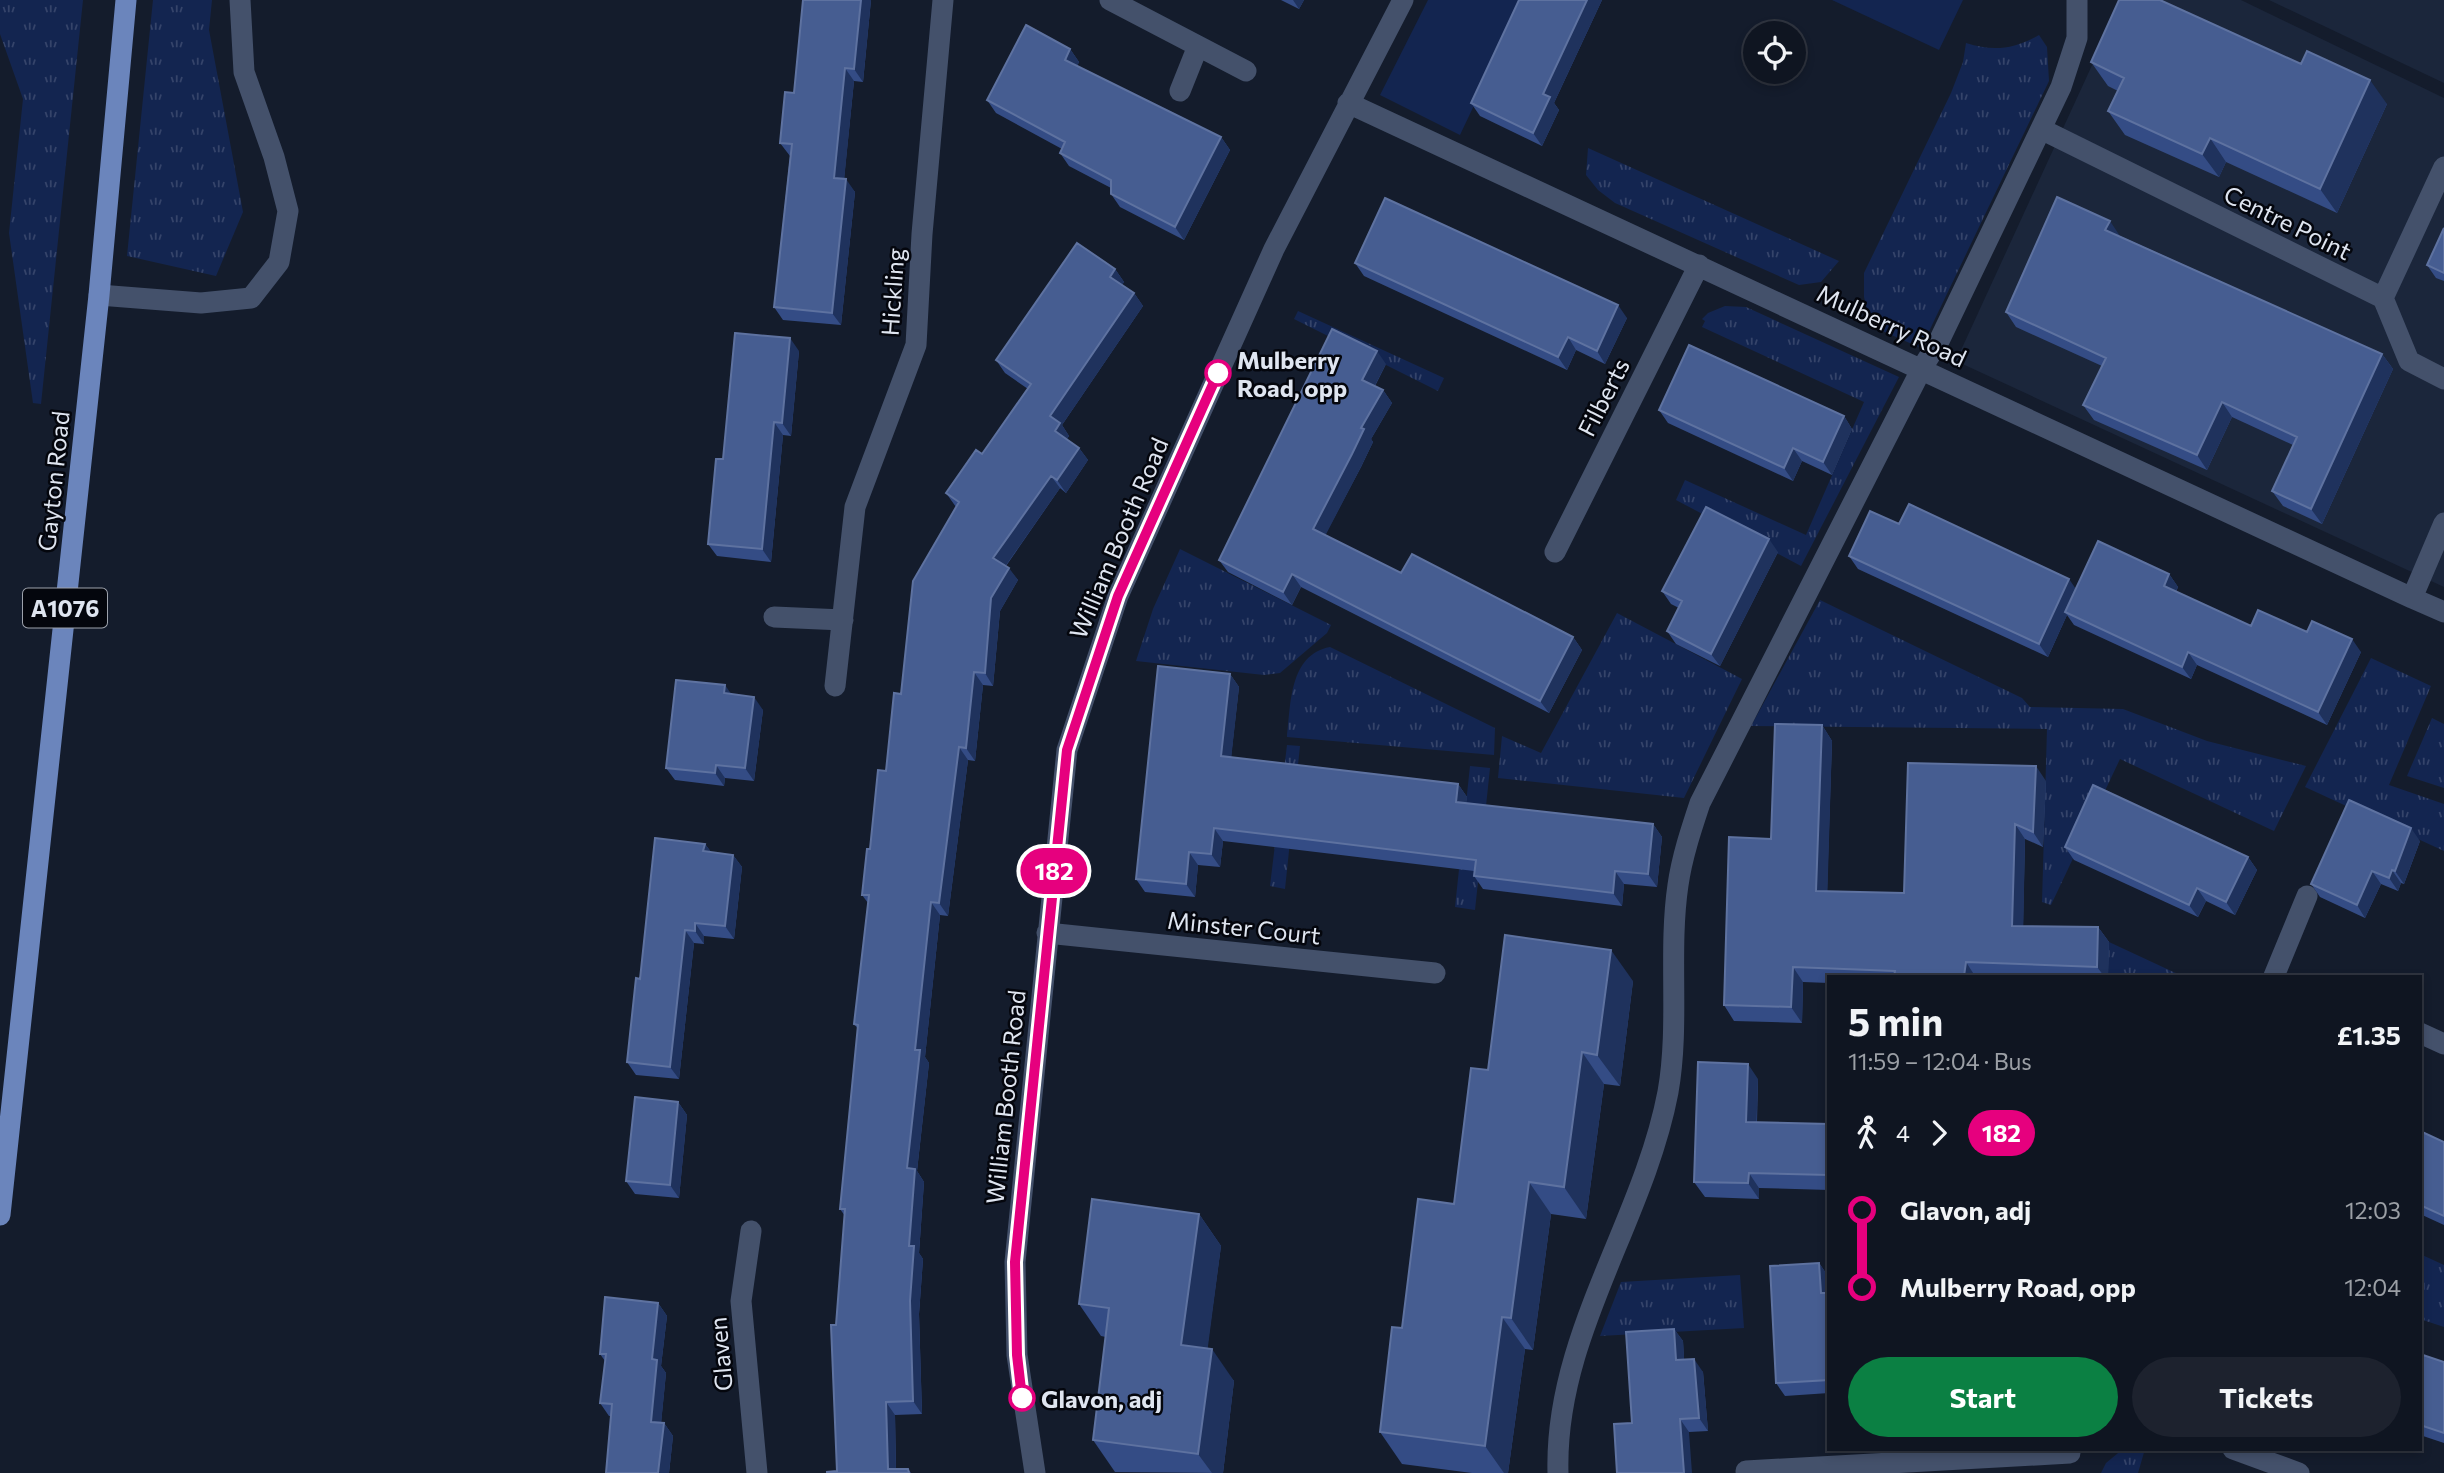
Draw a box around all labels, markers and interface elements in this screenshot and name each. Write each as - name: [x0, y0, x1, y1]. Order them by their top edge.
- map controls: [1743, 21, 1806, 84]
- button: locate: [1743, 21, 1806, 84]
- street label: Centre Point: [2220, 179, 2356, 265]
- street label: Hickling: [874, 247, 910, 337]
- street label: Mulberry Road: [1813, 278, 1971, 372]
- place label: Mulberry Road, opp: [1237, 345, 1347, 402]
- street label: Filberts: [1571, 353, 1635, 441]
- marker: Mulberry Road, opp: [1205, 360, 1231, 386]
- street label: Gayton Road: [31, 410, 75, 552]
- street label: William Booth Road: [1063, 433, 1173, 643]
- road number: A1076: [23, 588, 107, 628]
- line badge: 182: [1014, 848, 1094, 894]
- text: 182: [1034, 856, 1074, 885]
- street label: Minster Court: [1166, 905, 1322, 949]
- street label: William Booth Road: [979, 988, 1031, 1206]
- text: 5 min: [1848, 997, 1943, 1044]
- text: £1.35: [2337, 1019, 2401, 1050]
- text: 11:59 – 12:04 · Bus: [1848, 1047, 2032, 1075]
- icon: walk: [1848, 1114, 1886, 1152]
- icon: forward: [1920, 1114, 1958, 1152]
- text: 182: [1982, 1118, 2021, 1147]
- text: 4: [1896, 1119, 1910, 1147]
- text: Glavon, adj: [1900, 1194, 2031, 1225]
- text: 12:03: [2345, 1196, 2401, 1224]
- text: Mulberry Road, opp: [1900, 1271, 2136, 1302]
- text: 12:04: [2344, 1273, 2401, 1301]
- street label: Glaven: [702, 1316, 738, 1392]
- button: Start: [1848, 1357, 2118, 1437]
- button: Tickets: [2132, 1357, 2401, 1437]
- place label: Glavon, adj: [1041, 1384, 1162, 1413]
- marker: Glavon, adj: [1009, 1385, 1035, 1411]

